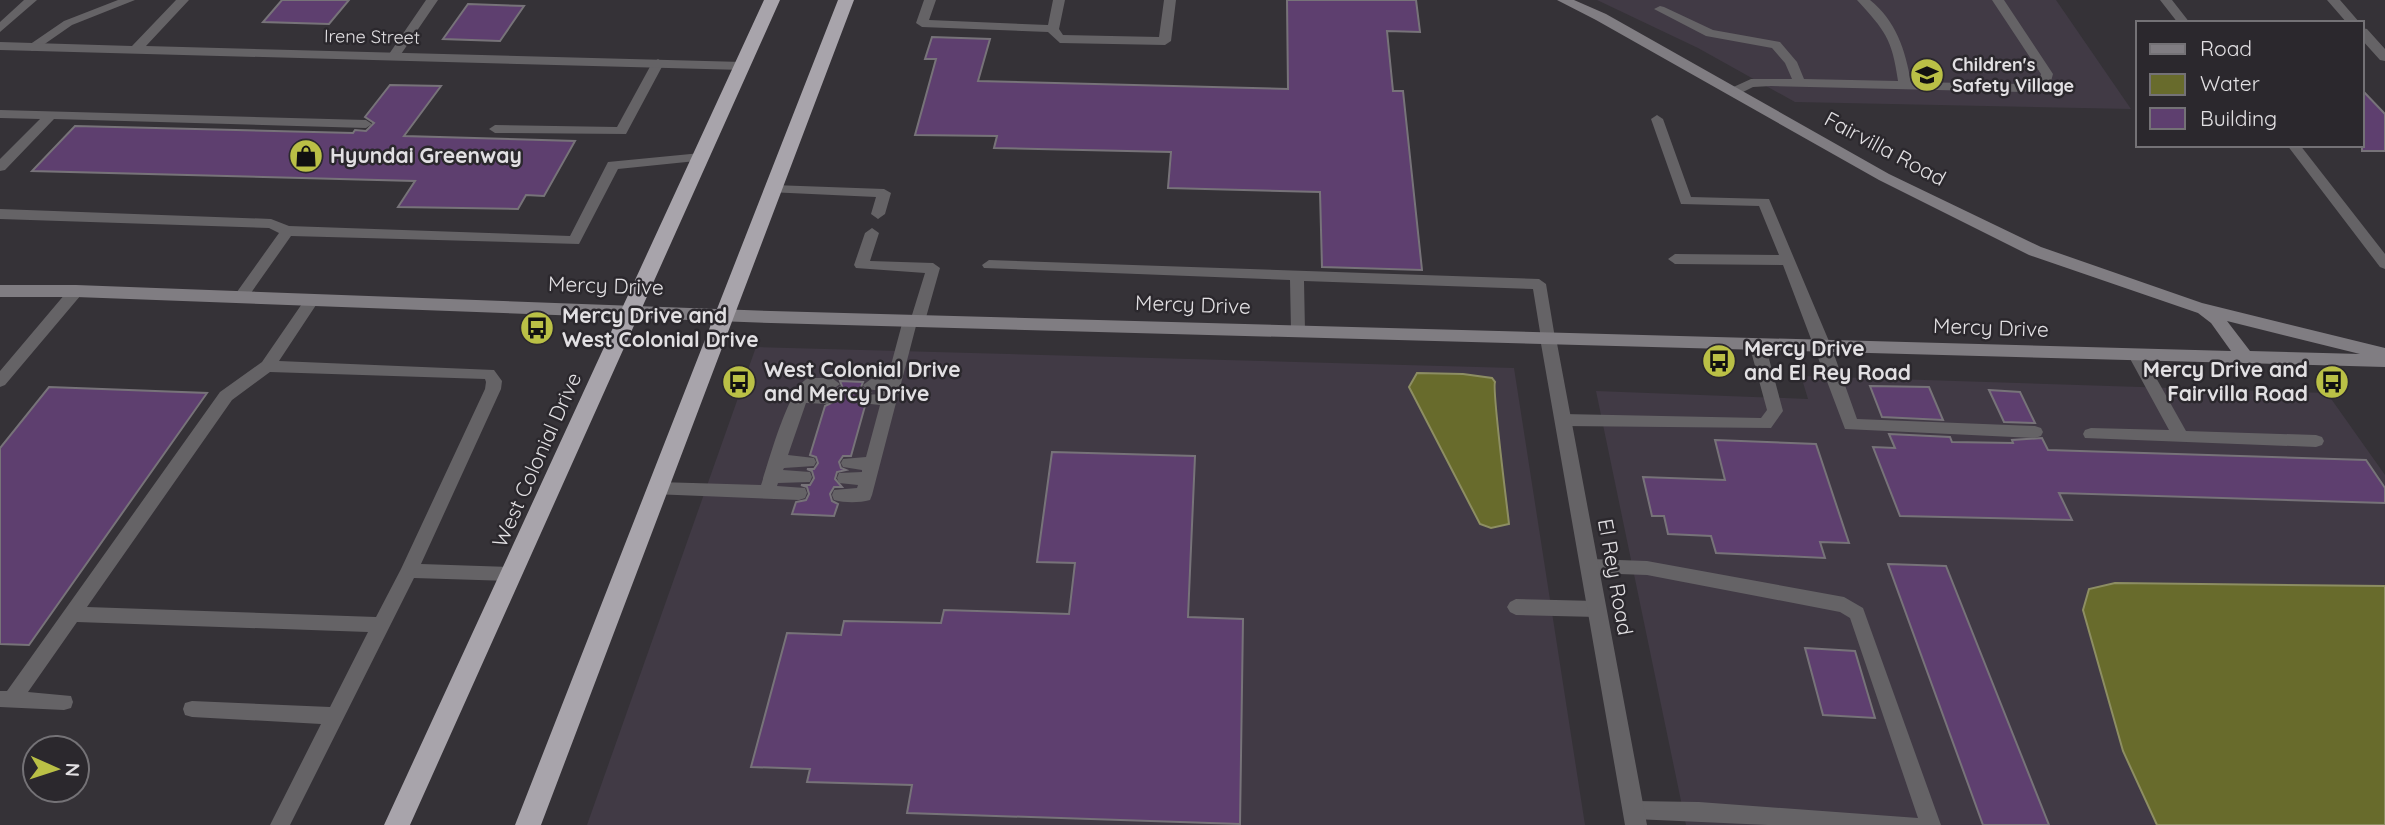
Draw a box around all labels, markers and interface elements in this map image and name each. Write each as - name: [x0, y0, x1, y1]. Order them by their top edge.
- legend: [2136, 21, 2364, 147]
- street label: Irene Street: [324, 24, 420, 49]
- text: Road: [2200, 35, 2252, 61]
- place label: Children's Safety Village: [1952, 53, 2074, 97]
- school or university icon: Children's Safety Village: [1908, 56, 1946, 94]
- text: Water: [2200, 70, 2260, 96]
- street label: Fairvilla Road: [1820, 105, 1951, 191]
- text: Building: [2200, 105, 2277, 131]
- shop icon: Hyundai Greenway: [287, 137, 325, 175]
- place label: Hyundai Greenway: [330, 142, 522, 168]
- street label: Mercy Drive: [548, 270, 664, 300]
- street label: Mercy Drive: [1135, 289, 1251, 319]
- place label: Mercy Drive and West Colonial Drive: [562, 302, 759, 352]
- bus stop icon: Mercy Drive and West Colonial Drive: [518, 309, 556, 347]
- street label: Mercy Drive: [1933, 312, 2049, 342]
- place label: Mercy Drive and El Rey Road: [1744, 335, 1911, 385]
- bus stop icon: Mercy Drive and El Rey Road: [1700, 342, 1738, 380]
- place label: West Colonial Drive and Mercy Drive: [764, 356, 961, 406]
- place label: Mercy Drive and Fairvilla Road: [2143, 356, 2308, 406]
- bus stop icon: West Colonial Drive and Mercy Drive: [720, 363, 758, 401]
- bus stop icon: Mercy Drive and Fairvilla Road: [2313, 363, 2351, 401]
- street label: West Colonial Drive: [486, 368, 586, 551]
- street label: El Rey Road: [1593, 516, 1639, 637]
- north arrow: [21, 734, 91, 804]
- text: N: [61, 762, 85, 777]

